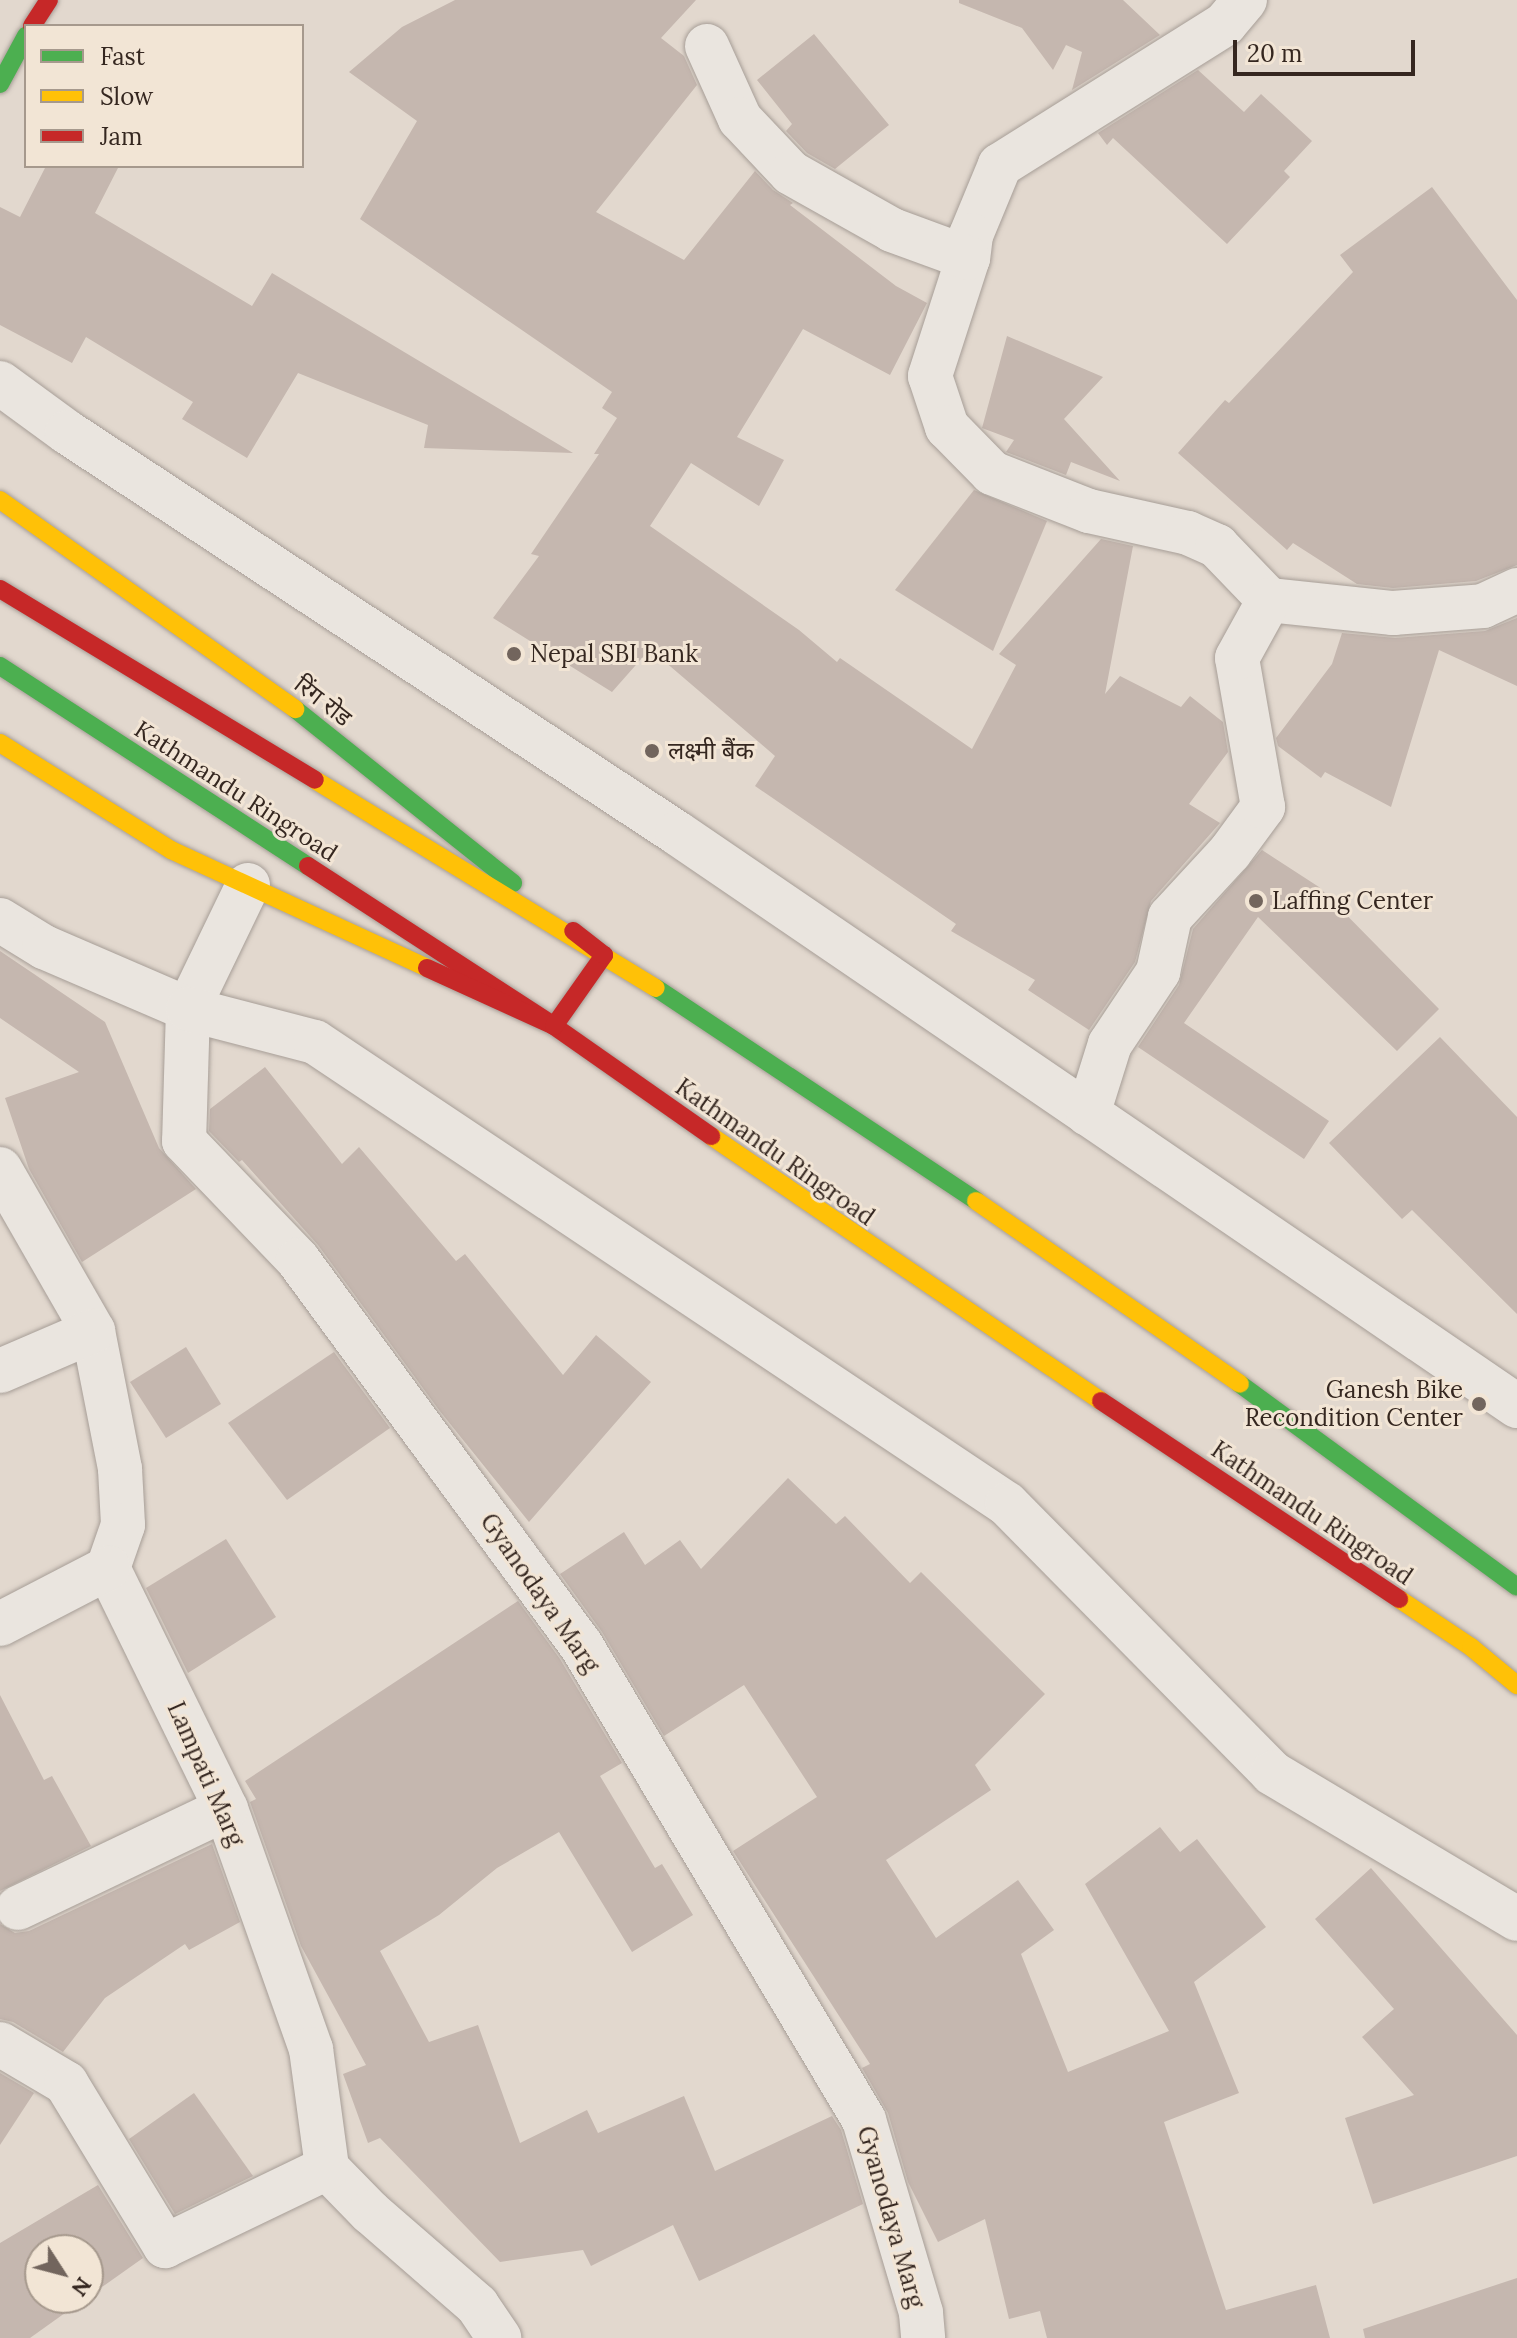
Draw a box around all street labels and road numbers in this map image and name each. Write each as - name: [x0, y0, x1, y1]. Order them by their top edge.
- street label: रिंग रोड: [289, 670, 357, 732]
- street label: Kathmandu Ringroad: [129, 715, 343, 867]
- street label: Kathmandu Ringroad: [670, 1072, 880, 1232]
- street label: Kathmandu Ringroad: [1206, 1435, 1418, 1591]
- street label: Gyanodaya Marg: [474, 1508, 606, 1678]
- street label: Lampati Marg: [161, 1697, 251, 1851]
- street label: Gyanodaya Marg: [851, 2123, 931, 2311]

